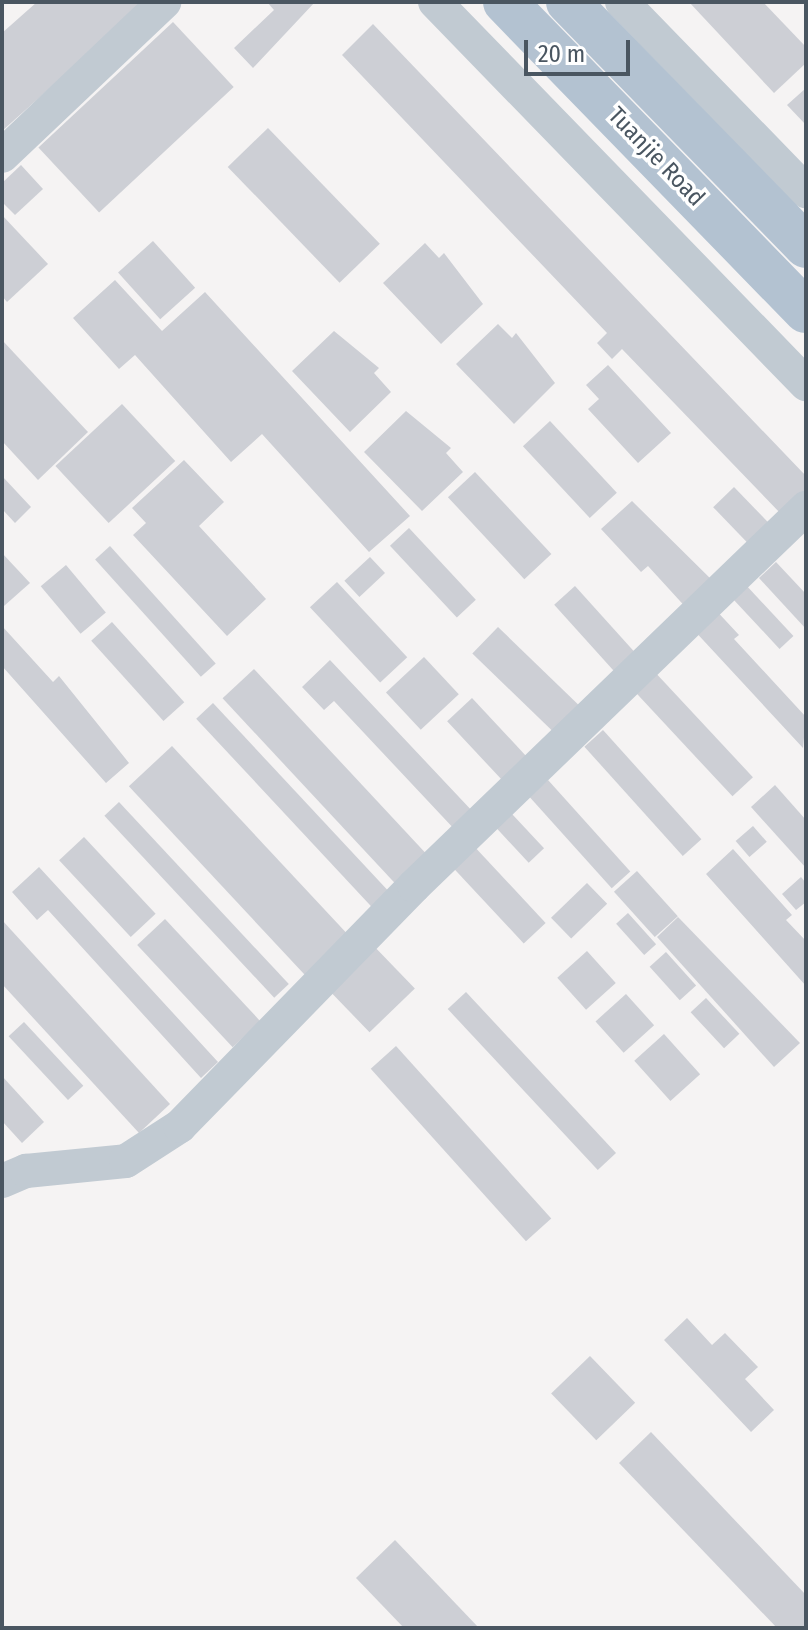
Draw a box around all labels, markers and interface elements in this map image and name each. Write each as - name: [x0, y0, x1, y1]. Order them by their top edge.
- scale bar: [528, 24, 634, 74]
- text: 20 m: [538, 40, 585, 68]
- street label: Tuanjie Road: [602, 102, 710, 212]

